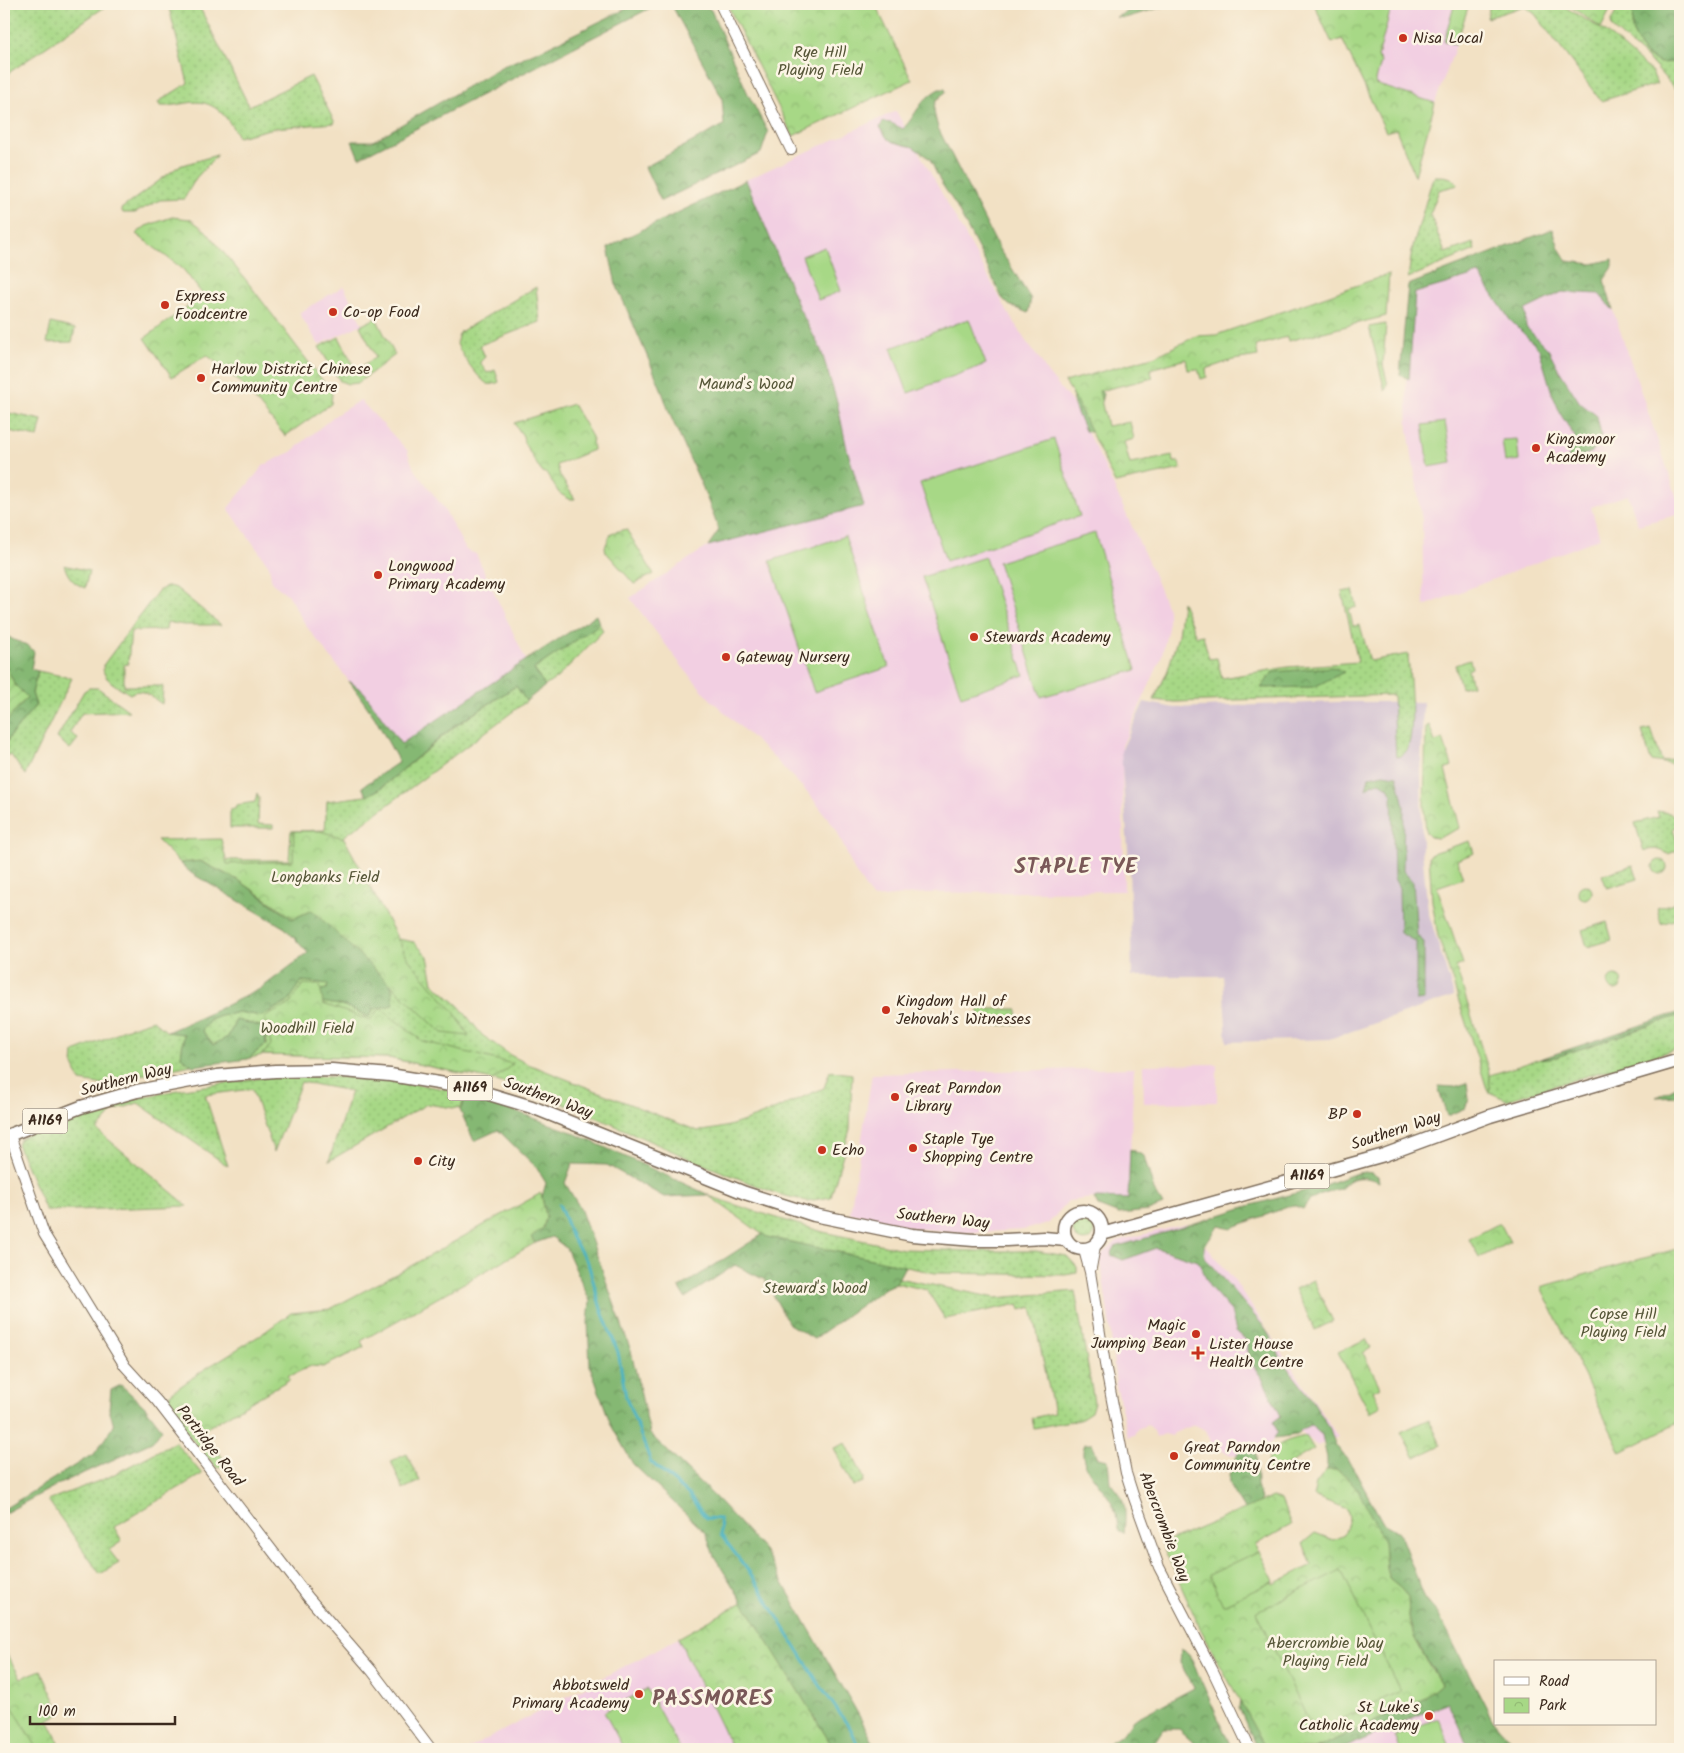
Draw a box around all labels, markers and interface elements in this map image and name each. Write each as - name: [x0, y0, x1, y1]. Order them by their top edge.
- place label: Nisa Local: [1413, 26, 1483, 51]
- marker: Nisa Local: [1397, 32, 1409, 44]
- park label: Rye Hill Playing Field: [777, 40, 864, 83]
- place label: Express Foodcentre: [175, 284, 247, 327]
- marker: Express Foodcentre: [159, 299, 171, 311]
- place label: Co-op Food: [343, 300, 420, 325]
- marker: Co-op Food: [327, 306, 339, 318]
- place label: Harlow District Chinese Community Centre: [211, 357, 371, 400]
- marker: Harlow District Chinese Community Centre: [195, 372, 207, 384]
- park label: Maund's Wood: [699, 372, 794, 397]
- place label: Kingsmoor Academy: [1546, 427, 1616, 470]
- marker: Kingsmoor Academy: [1530, 442, 1542, 454]
- place label: Longwood Primary Academy: [388, 554, 506, 597]
- marker: Longwood Primary Academy: [372, 569, 384, 581]
- place label: Stewards Academy: [984, 625, 1111, 650]
- marker: Stewards Academy: [968, 631, 980, 643]
- place label: Gateway Nursery: [736, 645, 850, 670]
- marker: Gateway Nursery: [720, 651, 732, 663]
- district label: STAPLE TYE: [1014, 851, 1138, 884]
- park label: Longbanks Field: [271, 865, 380, 890]
- place label: Kingdom Hall of Jehovah's Witnesses: [896, 989, 1031, 1032]
- marker: Kingdom Hall of Jehovah's Witnesses: [880, 1004, 892, 1016]
- park label: Woodhill Field: [261, 1016, 354, 1041]
- street label: Southern Way: [78, 1056, 175, 1103]
- street label: Southern Way: [500, 1070, 597, 1126]
- road number: A1169: [448, 1076, 492, 1100]
- place label: Great Parndon Library: [905, 1076, 1001, 1119]
- marker: Great Parndon Library: [889, 1091, 901, 1103]
- place label: BP: [1328, 1102, 1347, 1127]
- street label: Southern Way: [1348, 1105, 1445, 1157]
- road number: A1169: [22, 1108, 68, 1134]
- marker: BP: [1351, 1108, 1363, 1120]
- place label: Staple Tye Shopping Centre: [923, 1127, 1033, 1170]
- place label: Echo: [832, 1138, 864, 1163]
- marker: Staple Tye Shopping Centre: [907, 1142, 919, 1154]
- marker: Echo: [816, 1144, 828, 1156]
- place label: City: [428, 1149, 456, 1174]
- marker: City: [412, 1155, 424, 1167]
- road number: A1169: [1284, 1164, 1330, 1188]
- street label: Southern Way: [895, 1202, 991, 1236]
- park label: Steward's Wood: [763, 1276, 868, 1301]
- park label: Copse Hill Playing Field: [1580, 1302, 1667, 1345]
- place label: Magic Jumping Bean: [1091, 1313, 1186, 1356]
- marker: Magic Jumping Bean: [1190, 1328, 1202, 1340]
- place label: Lister House Health Centre: [1209, 1332, 1304, 1375]
- marker: Lister House Health Centre: [1191, 1346, 1205, 1360]
- street label: Partridge Road: [170, 1400, 251, 1493]
- place label: Great Parndon Community Centre: [1184, 1435, 1310, 1478]
- marker: Great Parndon Community Centre: [1168, 1450, 1180, 1462]
- street label: Abercrombie Way: [1131, 1468, 1197, 1586]
- park label: Abercrombie Way Playing Field: [1267, 1631, 1384, 1674]
- legend: [1494, 1660, 1656, 1726]
- text: Road: [1539, 1670, 1570, 1694]
- place label: Abbotsweld Primary Academy: [512, 1673, 630, 1716]
- district label: PASSMORES: [652, 1683, 774, 1716]
- marker: Abbotsweld Primary Academy: [633, 1688, 645, 1700]
- scale bar: [30, 1693, 175, 1725]
- text: Park: [1539, 1694, 1567, 1718]
- place label: St Luke's Catholic Academy: [1299, 1695, 1419, 1738]
- text: 100 m: [38, 1700, 76, 1724]
- marker: St Luke's Catholic Academy: [1423, 1710, 1435, 1722]

